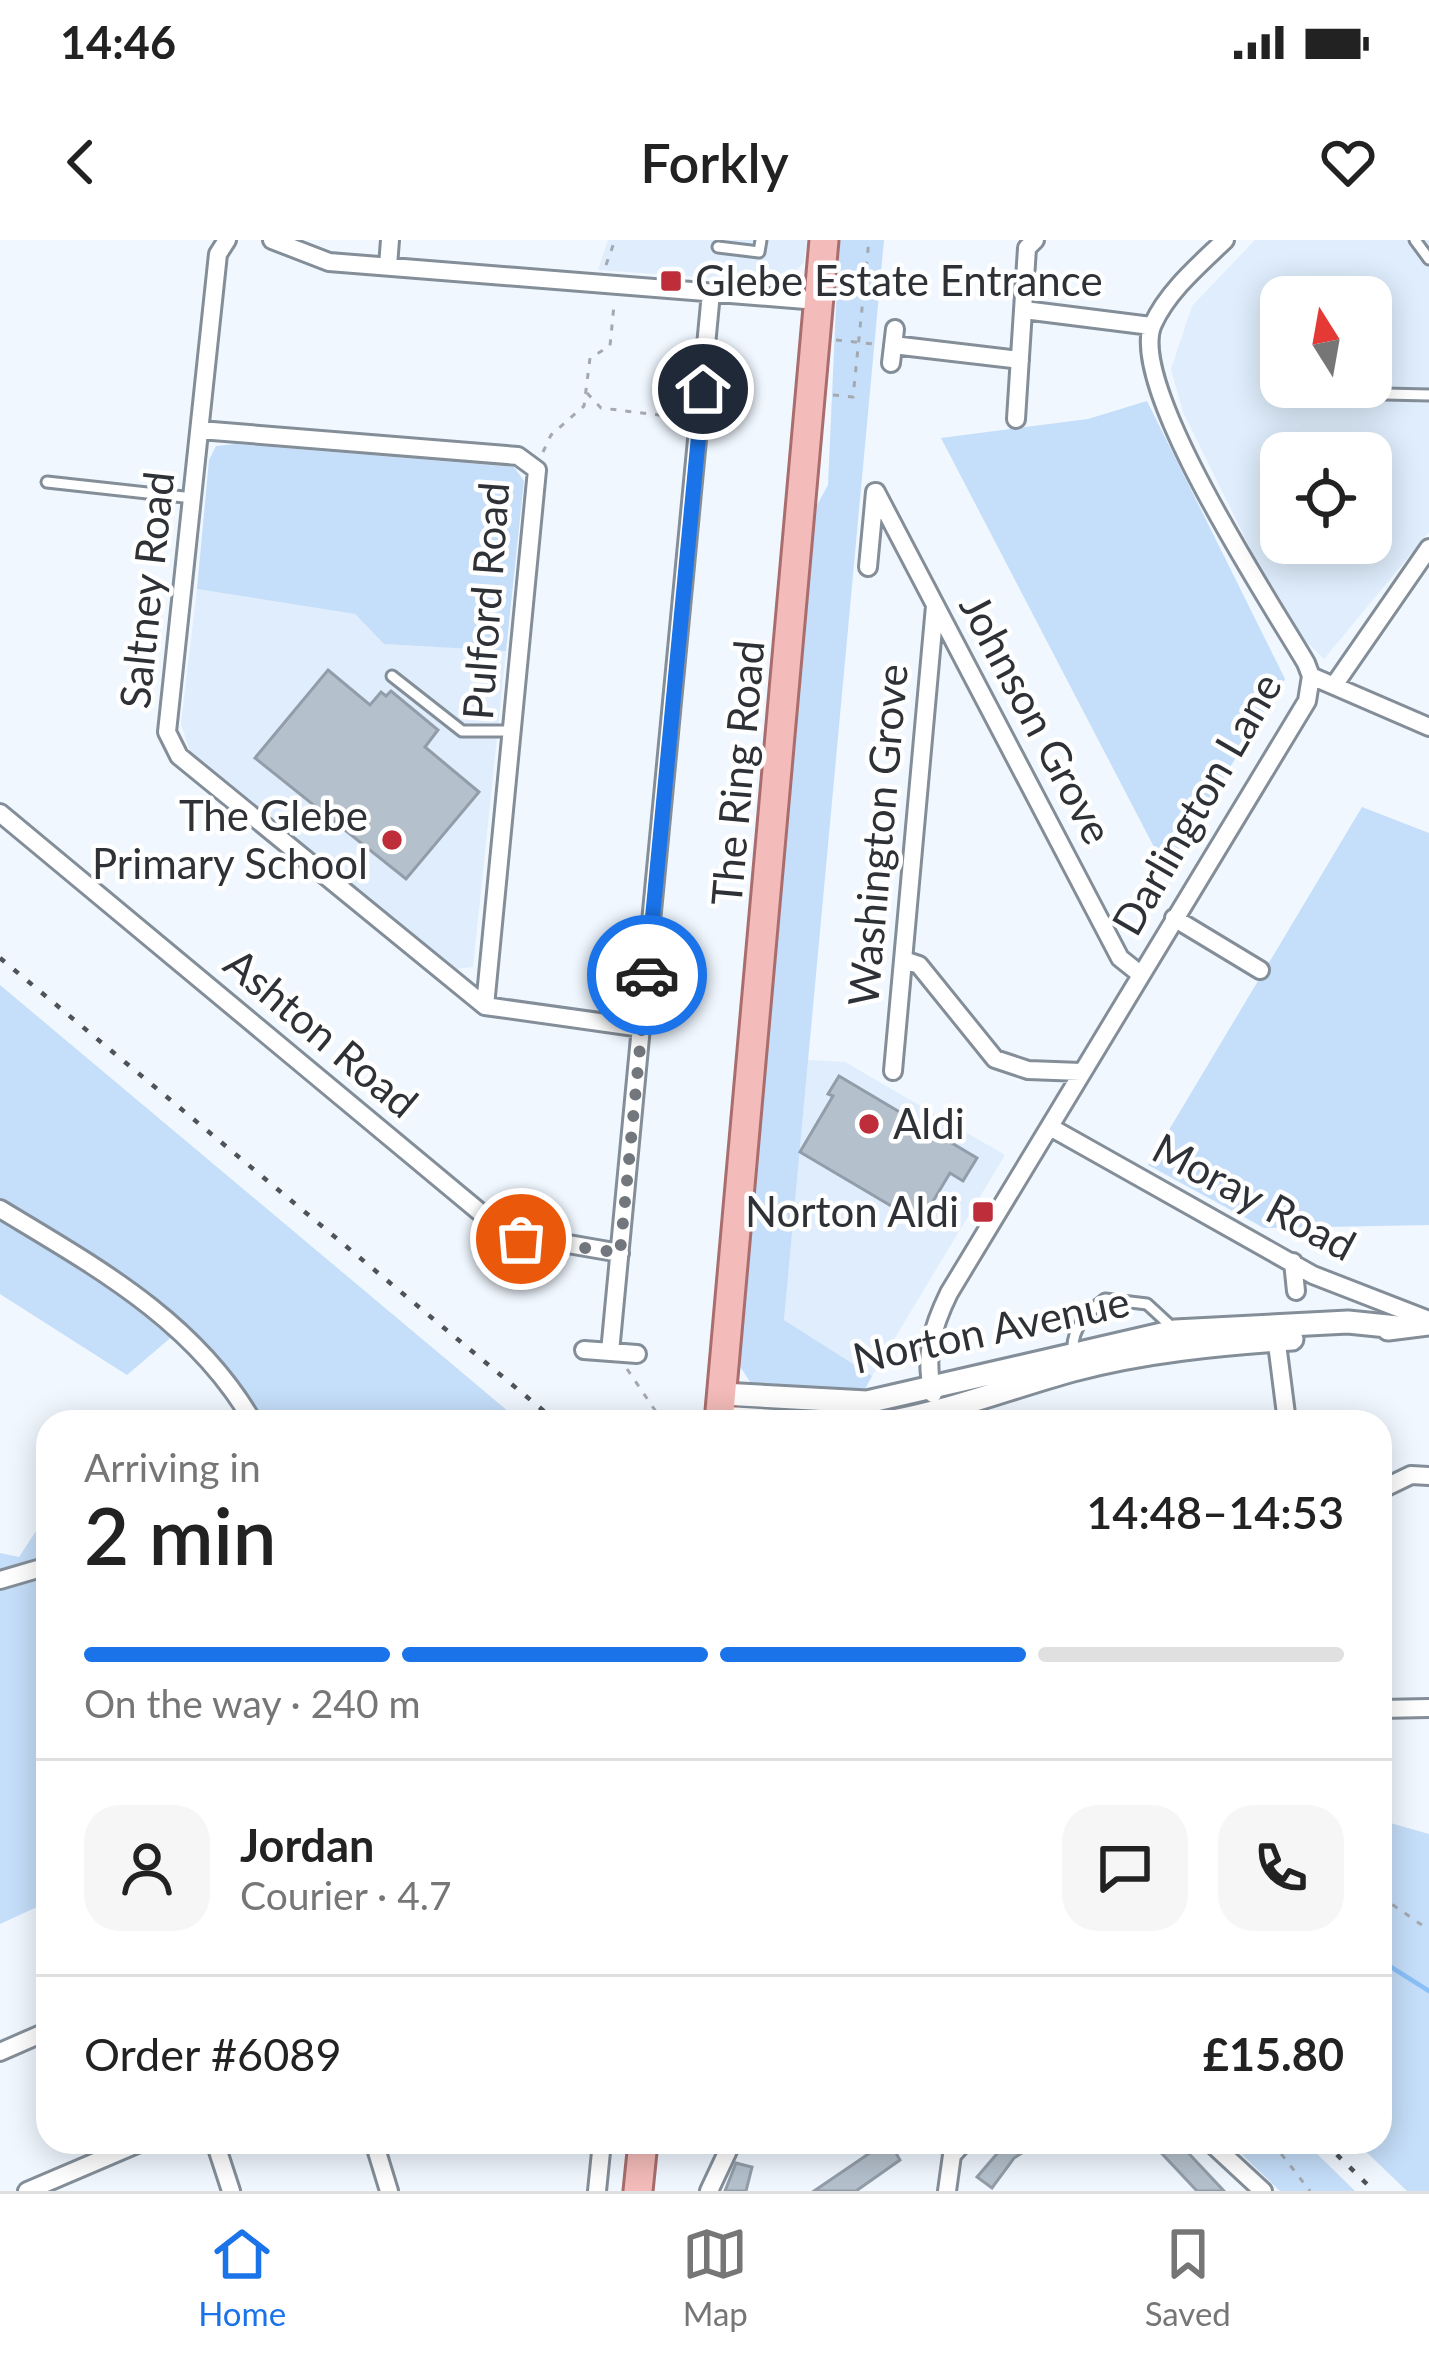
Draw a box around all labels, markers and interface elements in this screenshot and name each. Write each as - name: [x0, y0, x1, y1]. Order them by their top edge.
- text: 14:46: [60, 15, 176, 69]
- icon: back: [48, 129, 114, 195]
- icon: heart: [1315, 129, 1381, 195]
- text: Forkly: [640, 130, 789, 195]
- place label: Glebe Estate Entrance: [695, 255, 1103, 305]
- marker: Glebe Estate Entrance: [658, 268, 684, 294]
- north arrow: [1260, 276, 1392, 408]
- map controls: [1260, 276, 1392, 564]
- pin: [652, 338, 754, 440]
- icon: home: [670, 356, 736, 422]
- button: locate: [1260, 432, 1392, 564]
- street label: Saltney Road: [109, 469, 183, 711]
- street label: Pulford Road: [452, 480, 518, 721]
- street label: Johnson Grove: [950, 585, 1124, 852]
- street label: The Ring Road: [701, 638, 774, 908]
- street label: Washington Grove: [837, 662, 917, 1008]
- street label: Darlington Lane: [1101, 664, 1291, 943]
- place label: The Glebe Primary School: [92, 790, 368, 888]
- marker: The Glebe Primary School: [379, 827, 405, 853]
- courier: [587, 915, 707, 1035]
- street label: Ashton Road: [215, 937, 428, 1127]
- icon: car: [614, 942, 680, 1008]
- place label: Aldi: [893, 1098, 965, 1148]
- marker: Aldi: [856, 1111, 882, 1137]
- street label: Moray Road: [1145, 1122, 1364, 1270]
- place label: Norton Aldi: [745, 1186, 959, 1236]
- pin: [470, 1188, 572, 1290]
- marker: Norton Aldi: [970, 1199, 996, 1225]
- icon: bag: [488, 1206, 554, 1272]
- street label: Norton Avenue: [848, 1275, 1133, 1383]
- text: Arriving in: [84, 1444, 261, 1490]
- text: 14:48–14:53: [1086, 1485, 1344, 1539]
- text: 2 min: [84, 1488, 277, 1582]
- text: On the way · 240 m: [84, 1680, 421, 1726]
- button: person: [84, 1805, 210, 1931]
- button: chat: [1062, 1805, 1188, 1931]
- button: phone: [1218, 1805, 1344, 1931]
- text: Jordan: [240, 1818, 374, 1872]
- text: Courier · 4.7: [240, 1872, 452, 1918]
- text: Order #6089: [84, 2027, 342, 2081]
- text: £15.80: [1203, 2027, 1344, 2081]
- tab: Home: [198, 2221, 286, 2333]
- tab: Map: [682, 2221, 748, 2333]
- tab: Saved: [1145, 2221, 1231, 2333]

